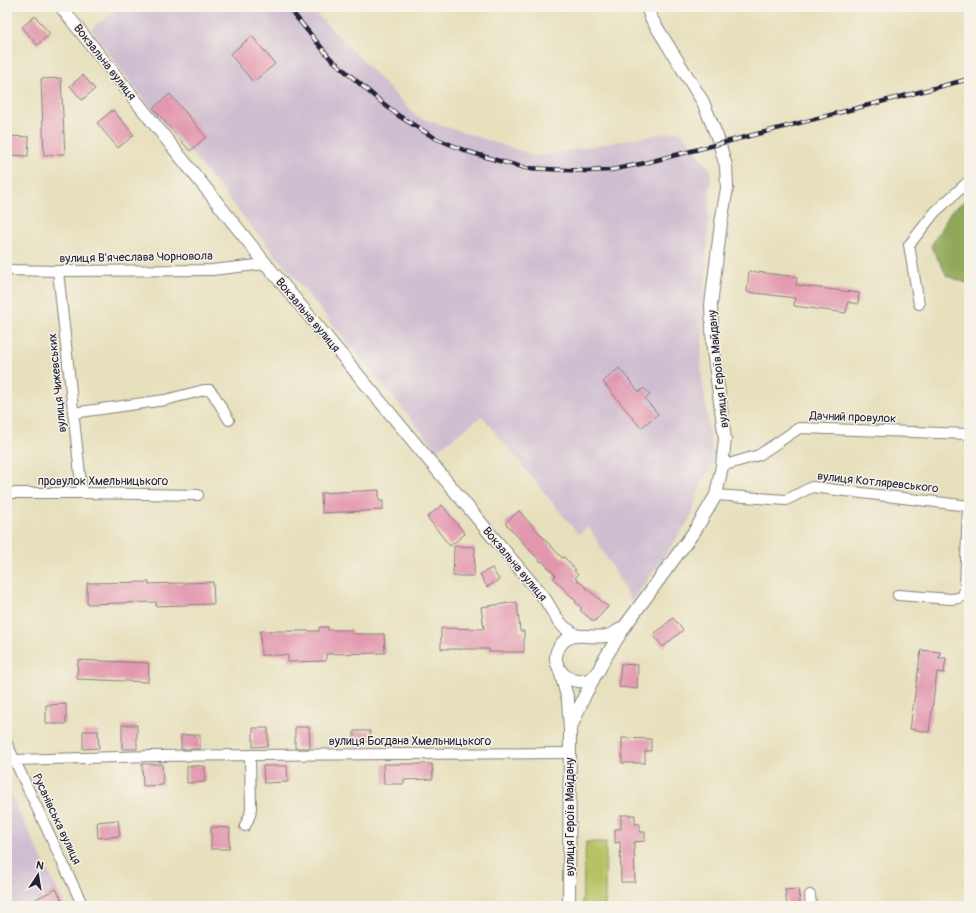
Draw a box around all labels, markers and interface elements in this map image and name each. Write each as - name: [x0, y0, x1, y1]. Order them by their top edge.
- street label: Вокзальна вулиця: [70, 21, 139, 104]
- street label: вулиця В'ячеслава Чорновола: [59, 249, 213, 266]
- street label: Вокзальна вулиця: [272, 275, 343, 356]
- street label: вулиця Героїв Майдану: [705, 309, 732, 429]
- street label: вулиця Чижевських: [45, 333, 70, 433]
- street label: Дачний провулок: [808, 408, 897, 427]
- street label: вулиця Котляревського: [816, 469, 940, 496]
- street label: провулок Хмельницького: [38, 474, 169, 489]
- street label: Вокзальна вулиця: [479, 524, 550, 605]
- street label: вулиця Богдана Хмельницького: [329, 734, 492, 749]
- street label: вулиця Героїв Майдану: [563, 758, 578, 876]
- street label: Русанівська вулиця: [29, 771, 84, 867]
- north arrow: [18, 855, 58, 895]
- text: N: [35, 859, 46, 873]

